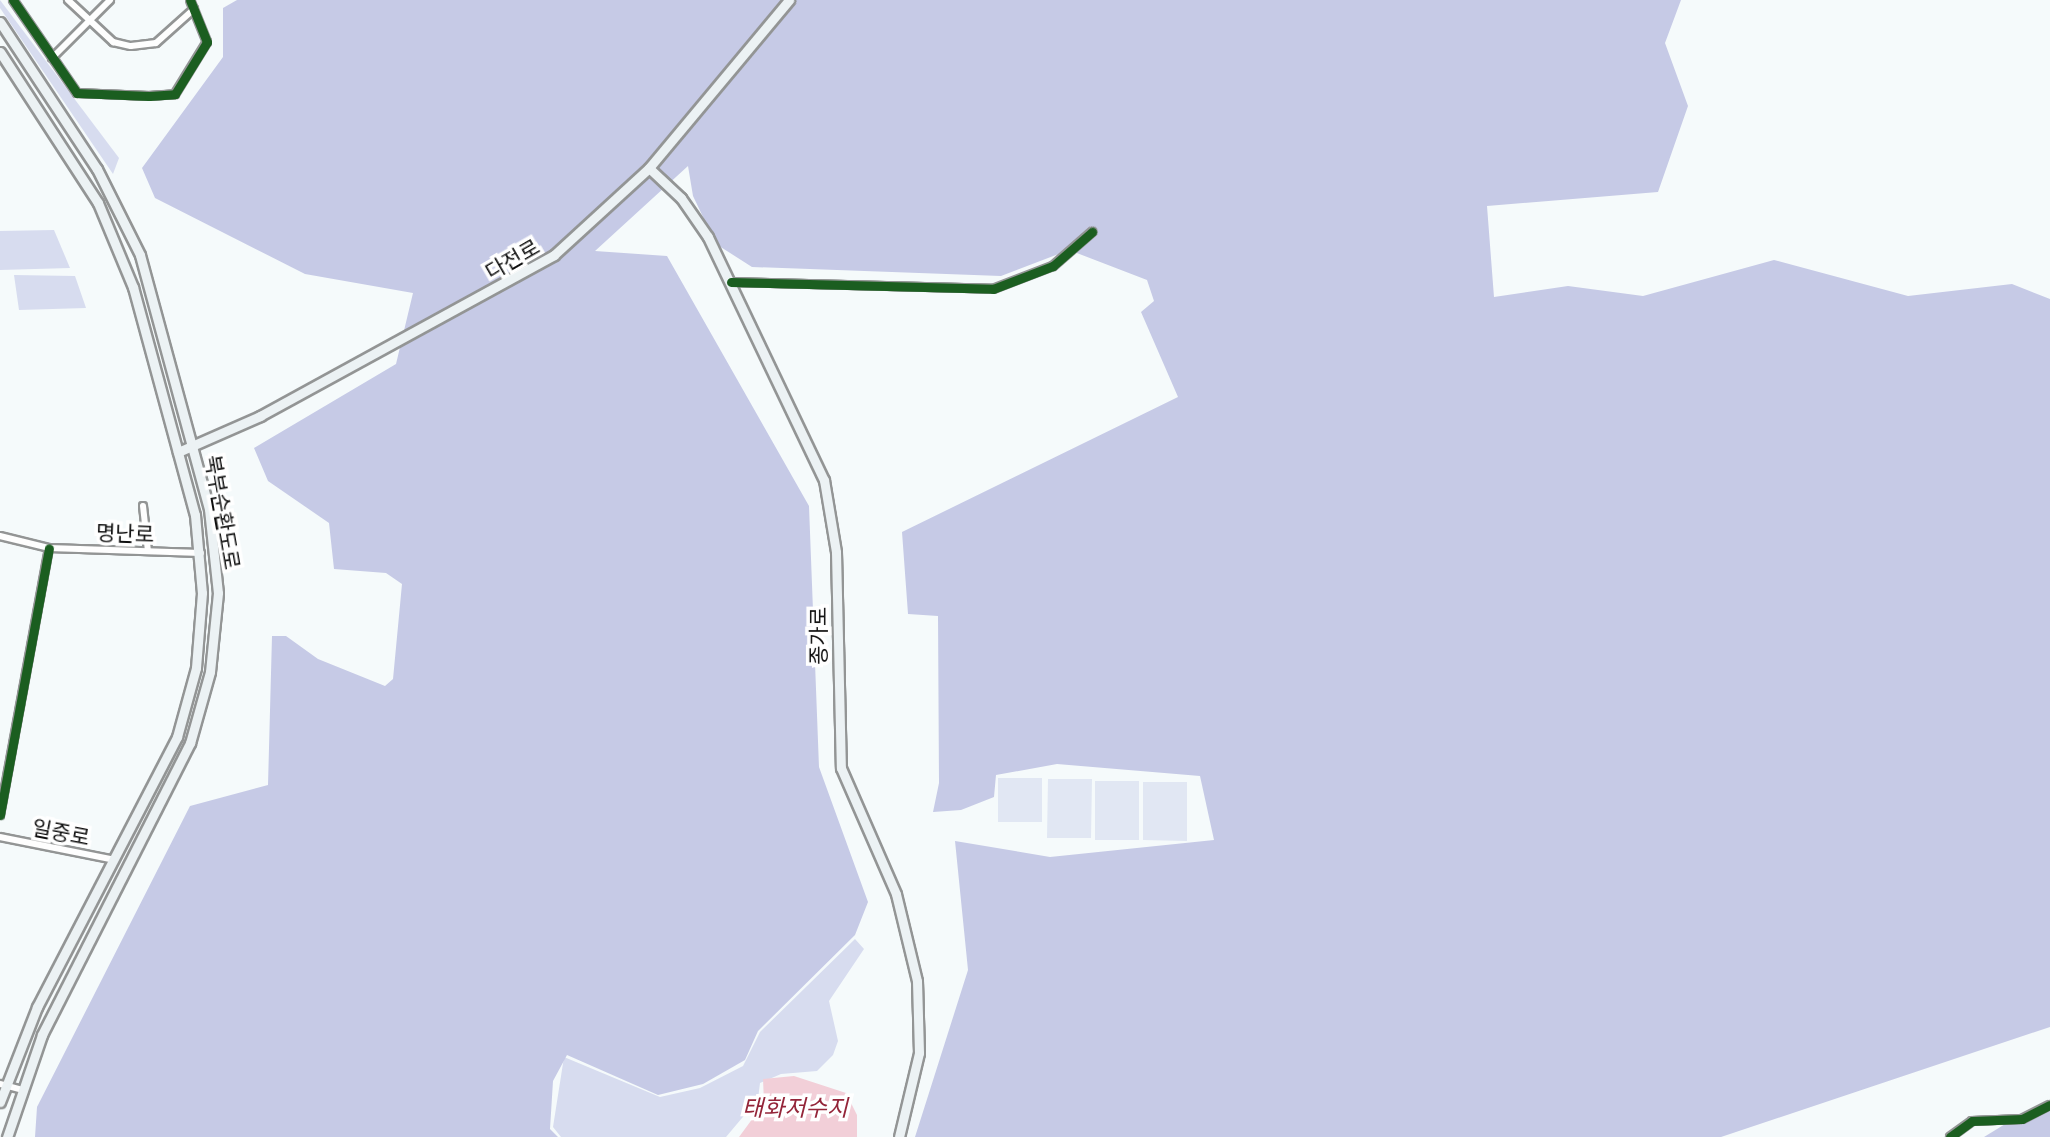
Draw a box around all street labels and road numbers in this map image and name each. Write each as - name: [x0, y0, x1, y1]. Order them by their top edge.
- street label: 다전로: [481, 234, 543, 284]
- street label: 북부순환도로: [201, 453, 245, 571]
- street label: 명난로: [96, 519, 154, 547]
- street label: 종가로: [805, 607, 831, 665]
- street label: 일중로: [30, 814, 92, 850]

